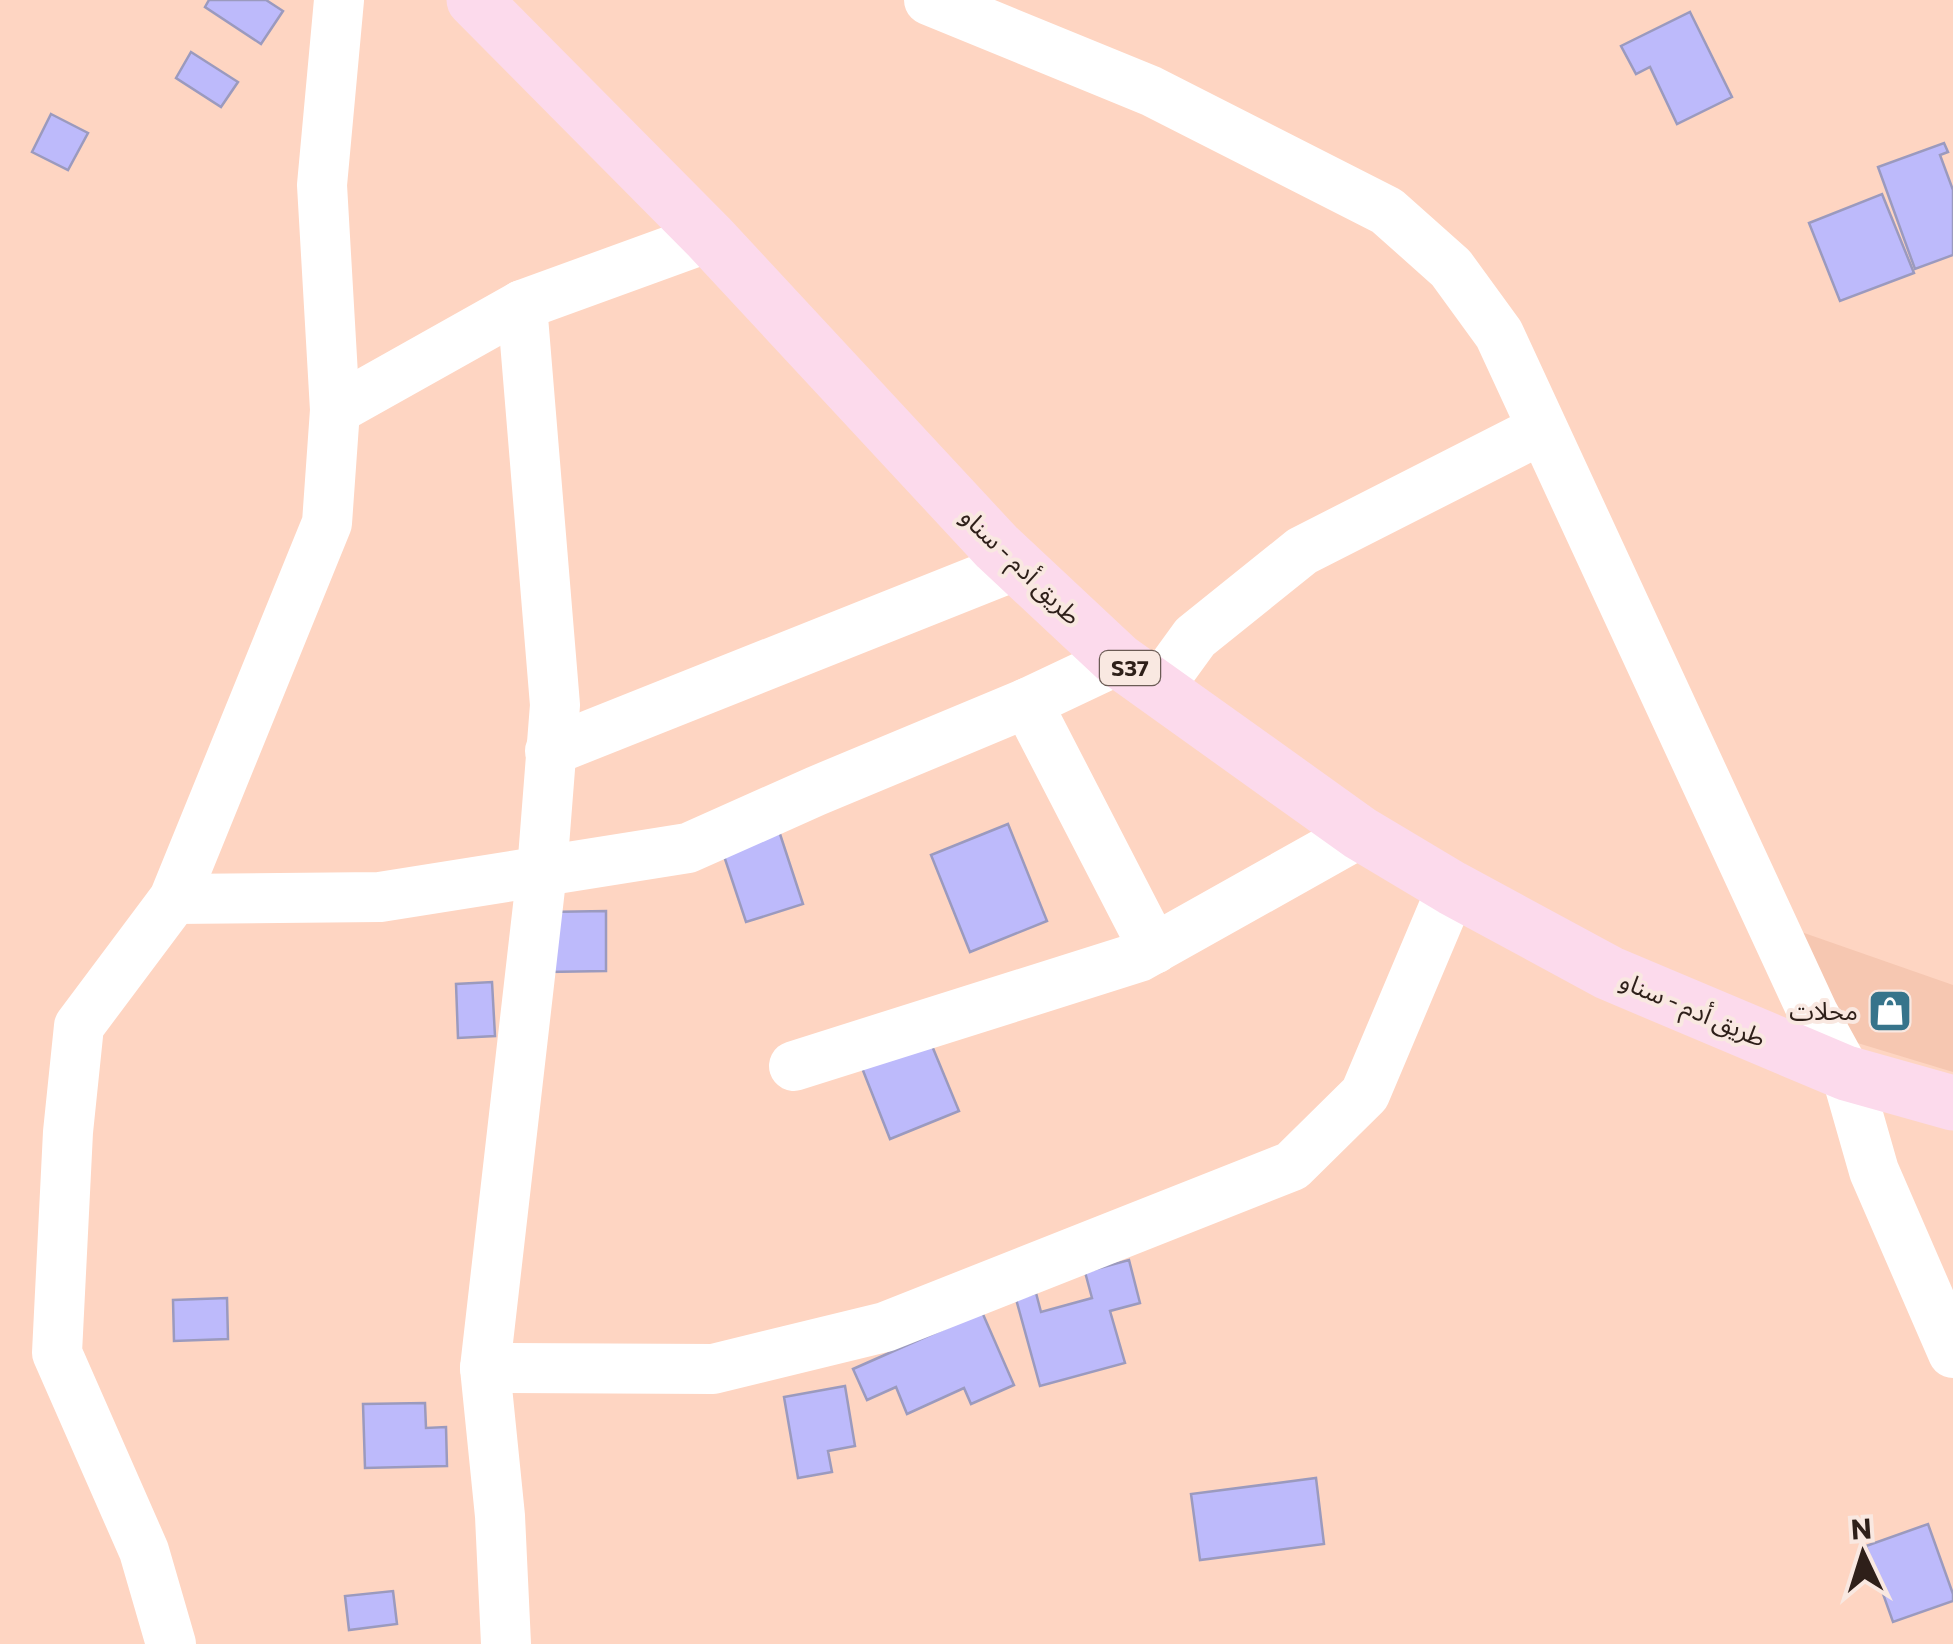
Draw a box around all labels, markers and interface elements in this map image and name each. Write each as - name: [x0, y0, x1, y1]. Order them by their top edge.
- street label: طريق أدم - سناو: [951, 501, 1088, 634]
- road number: S37: [1100, 651, 1160, 685]
- street label: طريق أدم - سناو: [1614, 964, 1771, 1058]
- shop icon: محلات: [1867, 988, 1913, 1034]
- place label: محلات: [1789, 995, 1858, 1025]
- north arrow: [1813, 1504, 1913, 1604]
- text: N: [1850, 1510, 1873, 1546]

